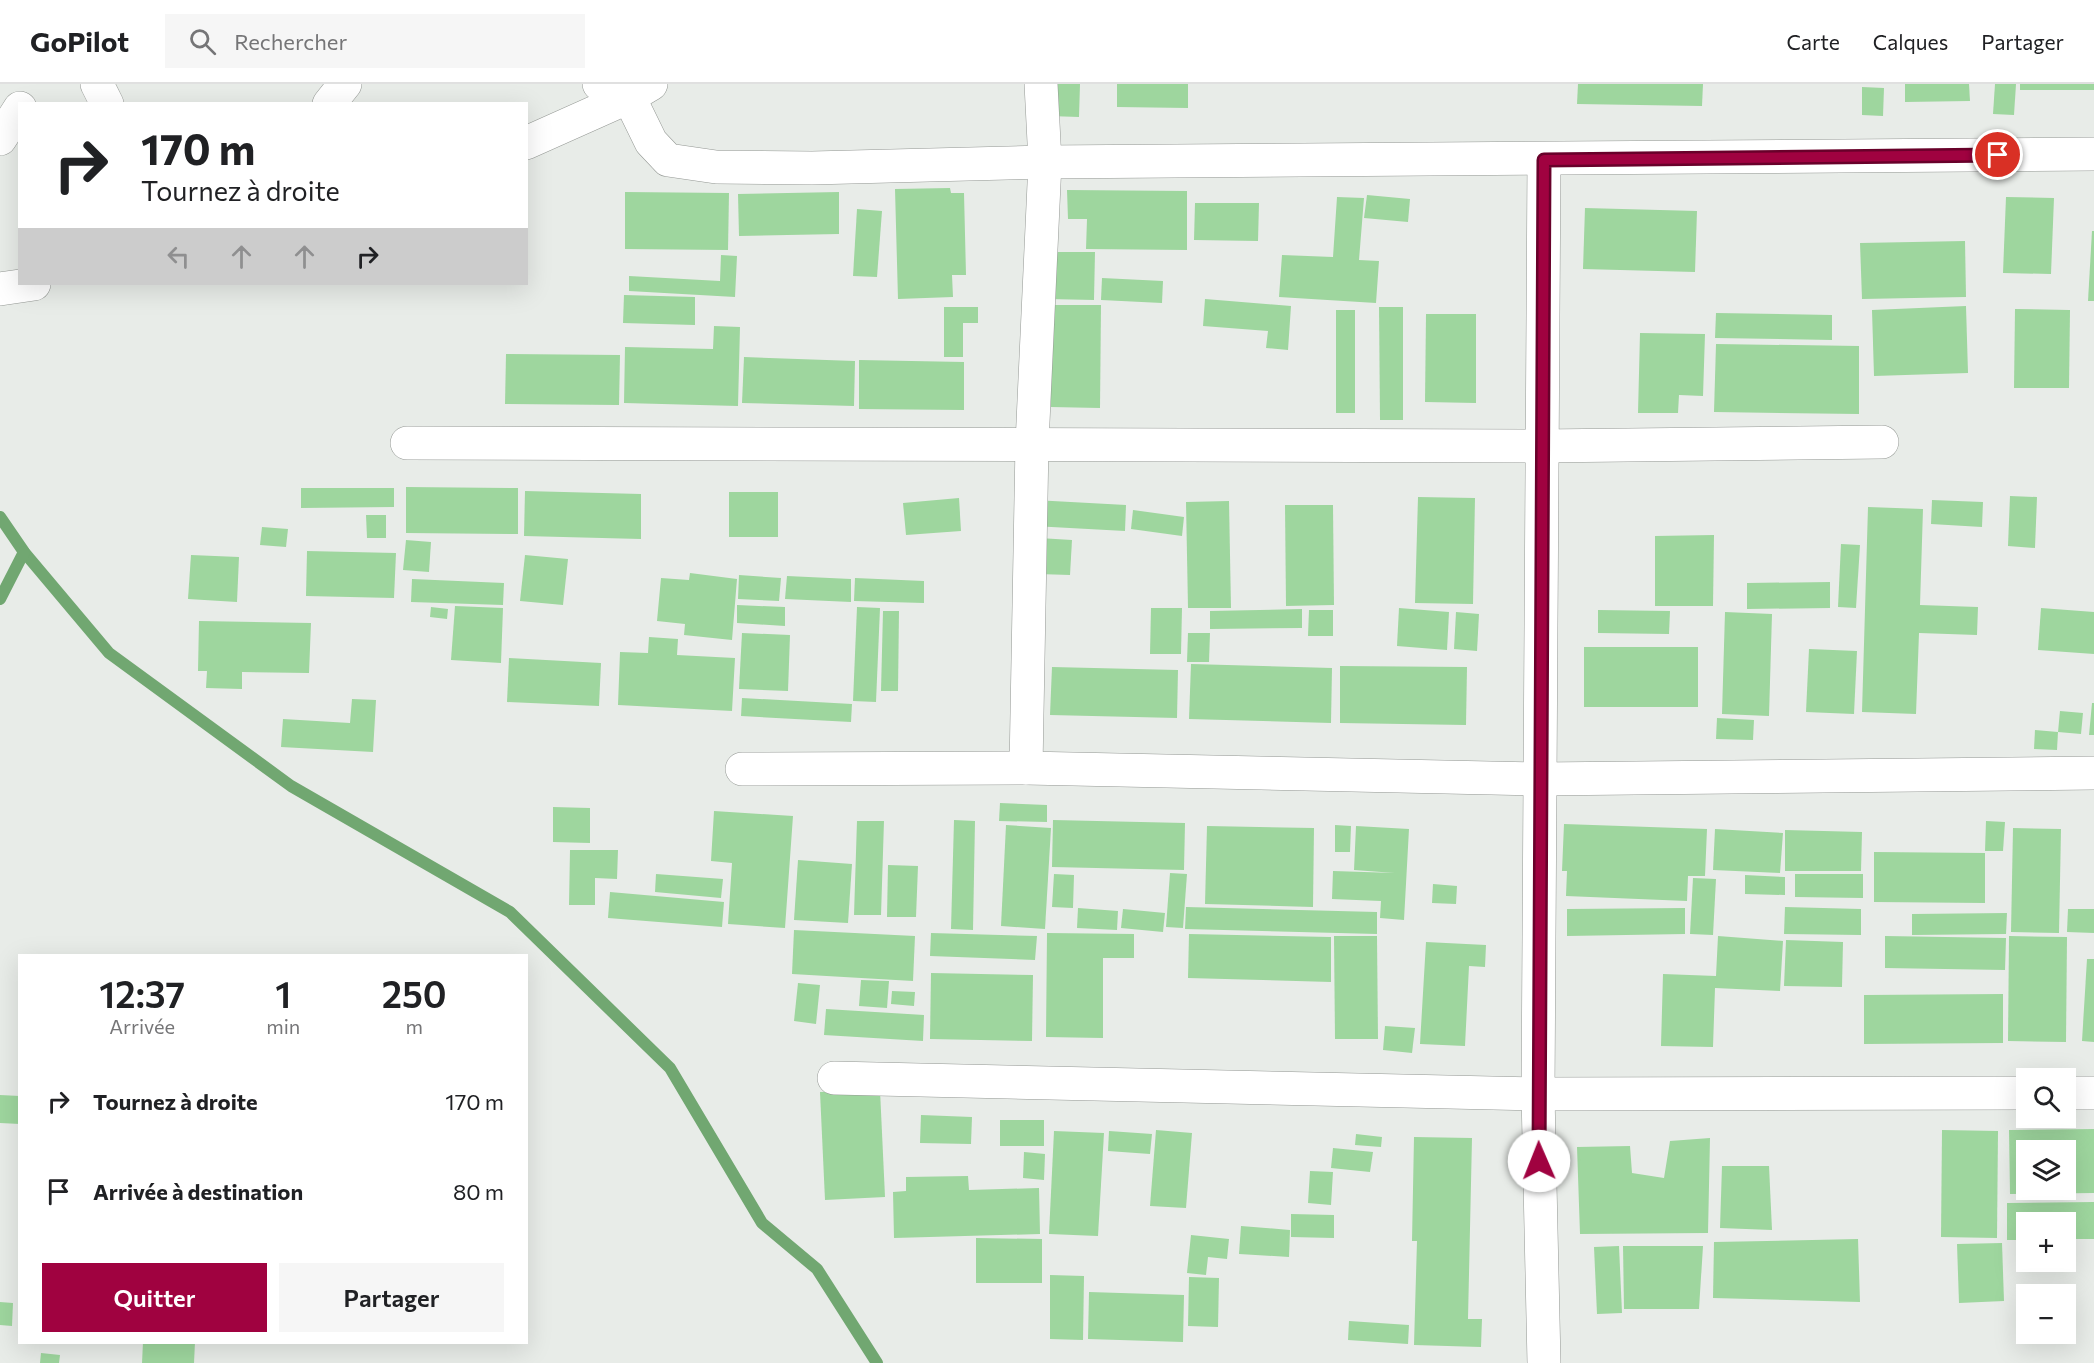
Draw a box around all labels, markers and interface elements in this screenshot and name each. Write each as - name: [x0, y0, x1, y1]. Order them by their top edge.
- search box: [165, 14, 585, 68]
- text: GoPilot: [30, 24, 129, 58]
- icon: search: [186, 25, 219, 58]
- text: Rechercher: [234, 28, 347, 55]
- text: Carte: [1787, 29, 1840, 54]
- text: Calques: [1873, 29, 1948, 54]
- text: Partager: [1981, 29, 2064, 54]
- text: 170 m: [141, 122, 255, 174]
- icon: right: [42, 126, 120, 204]
- pin: [1972, 129, 2023, 180]
- icon: arrive: [1981, 138, 2014, 171]
- text: Tournez à droite: [141, 174, 340, 207]
- icon: left: [162, 240, 195, 273]
- icon: ahead: [225, 240, 258, 273]
- icon: ahead: [288, 240, 321, 273]
- icon: right: [351, 240, 384, 273]
- text: 12:37: [99, 971, 185, 1015]
- text: 1: [275, 971, 291, 1015]
- text: 250: [382, 971, 447, 1015]
- text: Arrivée: [109, 1014, 175, 1038]
- text: min: [266, 1014, 300, 1038]
- text: m: [405, 1014, 423, 1038]
- map controls: [2016, 1068, 2076, 1344]
- button: search: [2016, 1068, 2076, 1128]
- icon: right: [42, 1085, 75, 1118]
- text: Tournez à droite: [93, 1088, 258, 1115]
- text: 170 m: [445, 1088, 504, 1115]
- position arrow: [1507, 1129, 1571, 1193]
- button: layers: [2016, 1140, 2076, 1200]
- icon: arrive: [42, 1175, 75, 1208]
- text: Arrivée à destination: [93, 1178, 303, 1205]
- text: 80 m: [453, 1178, 504, 1205]
- button: +: [2016, 1212, 2076, 1272]
- button: Quitter: [42, 1263, 267, 1332]
- button: Partager: [279, 1263, 504, 1332]
- button: −: [2016, 1284, 2076, 1344]

